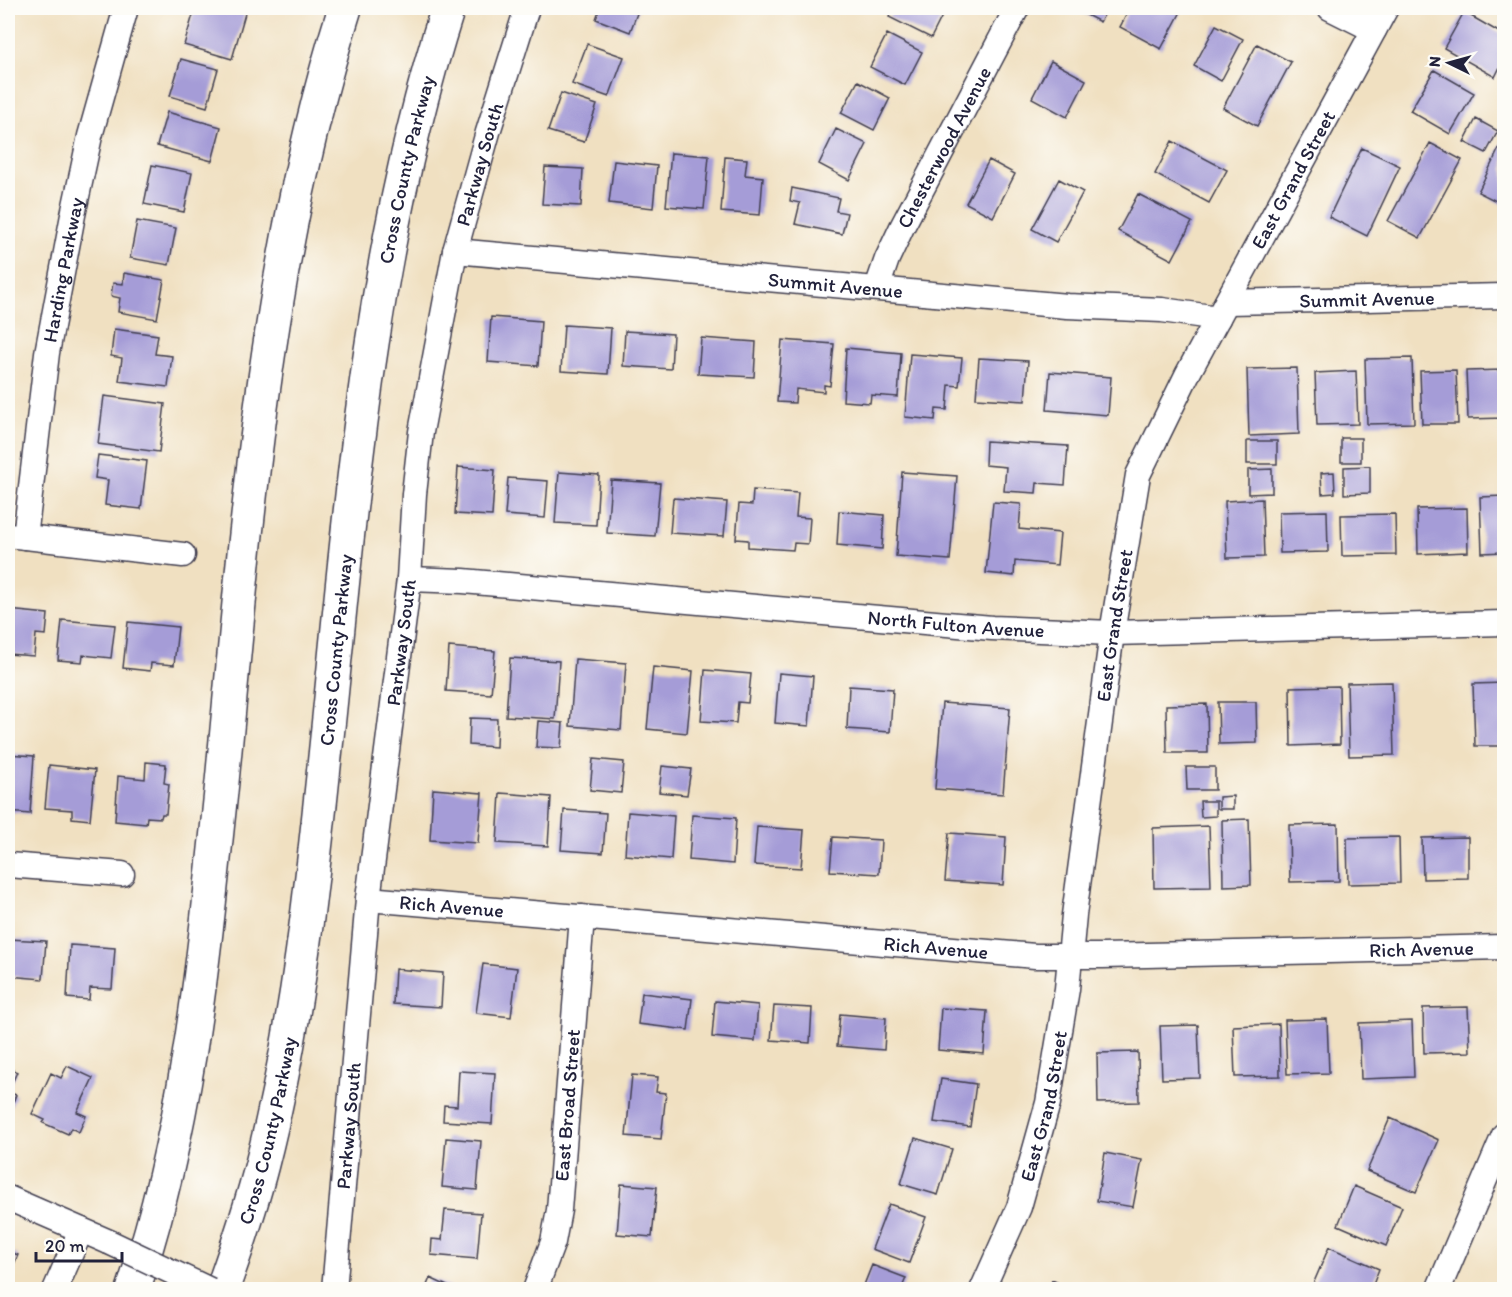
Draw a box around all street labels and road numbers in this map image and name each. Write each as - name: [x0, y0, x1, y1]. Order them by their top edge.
- street label: Chesterwood Avenue: [892, 62, 996, 232]
- street label: Cross County Parkway: [373, 72, 439, 266]
- street label: Parkway South: [451, 99, 509, 229]
- street label: East Grand Street: [1246, 106, 1340, 253]
- street label: Harding Parkway: [37, 194, 89, 344]
- street label: Summit Avenue: [767, 267, 904, 303]
- street label: Summit Avenue: [1299, 286, 1435, 312]
- street label: East Grand Street: [1091, 547, 1138, 703]
- street label: Cross County Parkway: [314, 552, 357, 747]
- street label: Parkway South: [381, 578, 421, 707]
- street label: North Fulton Avenue: [867, 605, 1045, 642]
- street label: Rich Avenue: [398, 890, 505, 923]
- street label: Rich Avenue: [883, 931, 989, 964]
- street label: Rich Avenue: [1369, 936, 1474, 962]
- street label: East Broad Street: [549, 1028, 585, 1182]
- street label: East Grand Street: [1015, 1028, 1072, 1184]
- street label: Cross County Parkway: [233, 1034, 301, 1228]
- street label: Parkway South: [331, 1061, 366, 1190]

